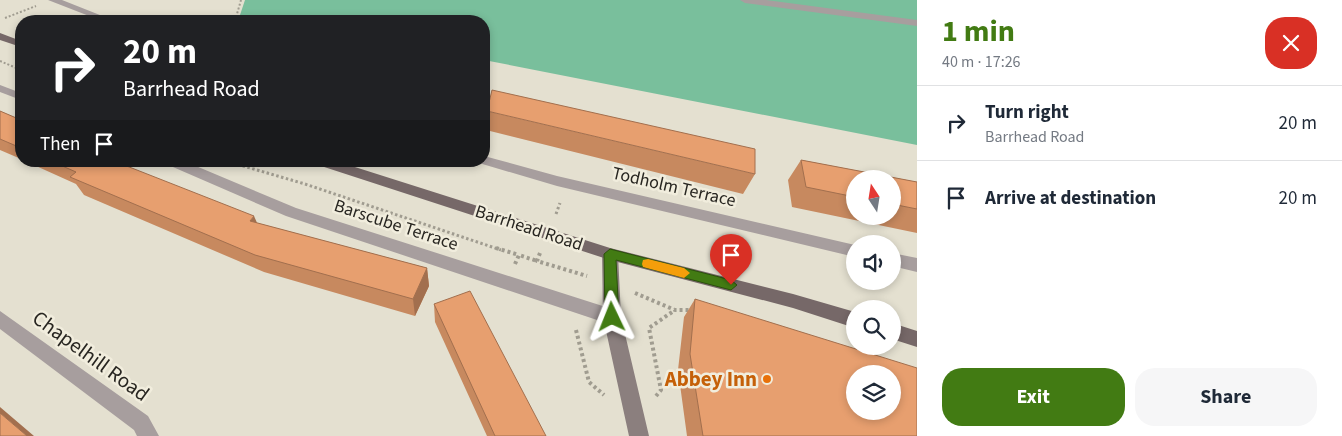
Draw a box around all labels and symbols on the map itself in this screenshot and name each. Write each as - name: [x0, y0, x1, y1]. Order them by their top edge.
- street label: Todholm Terrace: [610, 161, 738, 213]
- north arrow: [846, 170, 901, 225]
- street label: Barscube Terrace: [331, 193, 461, 257]
- street label: Barrhead Road: [472, 199, 586, 257]
- pin: [710, 234, 752, 285]
- position arrow: [585, 290, 637, 342]
- street label: Chapelhill Road: [26, 303, 156, 409]
- place label: Abbey Inn: [664, 364, 757, 394]
- marker: Abbey Inn: [761, 373, 773, 385]

